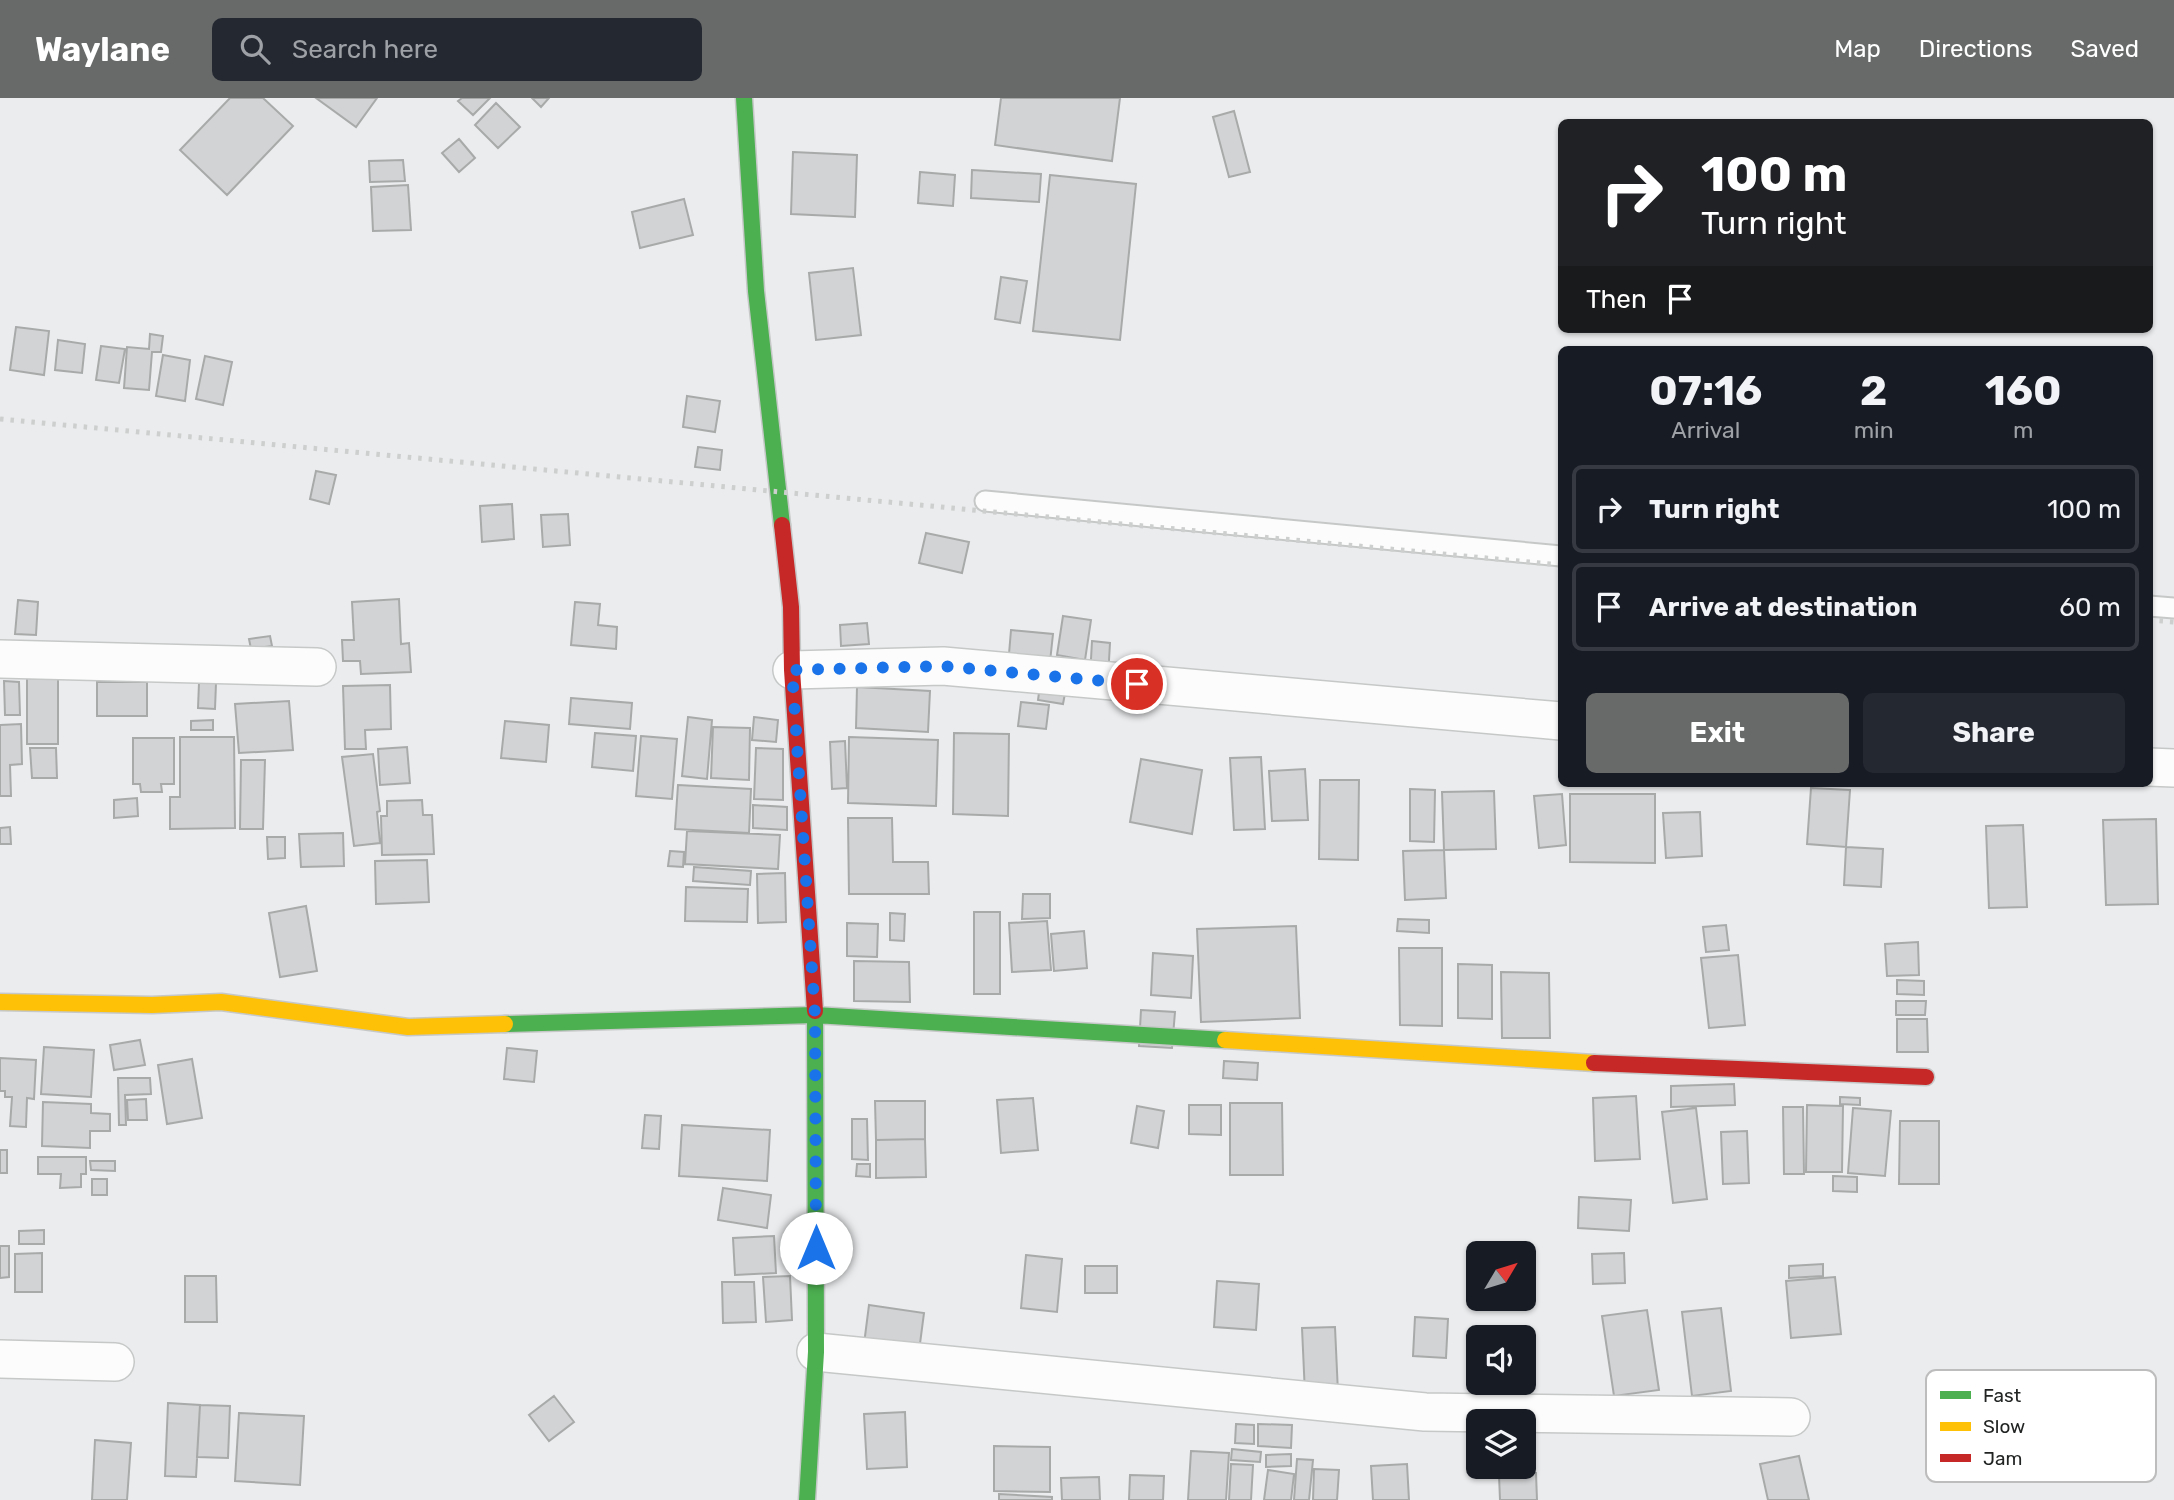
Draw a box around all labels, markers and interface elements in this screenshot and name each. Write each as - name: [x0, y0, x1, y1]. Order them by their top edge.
- search box: [212, 18, 702, 81]
- text: Waylane: [35, 30, 170, 69]
- icon: search: [236, 30, 274, 68]
- text: Search here: [292, 34, 438, 65]
- text: Map: [1834, 35, 1881, 63]
- text: Directions: [1919, 35, 2032, 63]
- text: Saved: [2070, 35, 2139, 63]
- text: 100 m: [1701, 145, 1847, 203]
- icon: right: [1586, 147, 1677, 238]
- text: Turn right: [1701, 204, 1846, 242]
- icon: arrive: [1661, 280, 1699, 318]
- text: Then: [1586, 284, 1647, 315]
- text: 07:16: [1649, 366, 1762, 416]
- text: 2: [1860, 366, 1887, 416]
- text: 160: [1985, 366, 2062, 416]
- text: Arrival: [1671, 416, 1740, 444]
- text: min: [1854, 416, 1894, 444]
- text: m: [2013, 416, 2034, 444]
- icon: right: [1590, 490, 1628, 528]
- text: Turn right: [1649, 494, 1779, 525]
- text: 100 m: [2047, 494, 2121, 525]
- icon: arrive: [1590, 588, 1628, 626]
- text: Arrive at destination: [1649, 592, 1917, 623]
- text: 60 m: [2059, 592, 2121, 623]
- pin: [1107, 654, 1167, 714]
- icon: arrive: [1118, 665, 1156, 703]
- button: Exit: [1586, 693, 1849, 773]
- button: Share: [1863, 693, 2125, 773]
- position arrow: [779, 1211, 853, 1285]
- north arrow: [1466, 1241, 1536, 1311]
- map controls: [1466, 1241, 1536, 1479]
- button: sound: [1466, 1325, 1536, 1395]
- legend: [1926, 1370, 2156, 1482]
- text: Fast: [1983, 1384, 2022, 1407]
- button: layers: [1466, 1409, 1536, 1479]
- text: Slow: [1983, 1415, 2025, 1438]
- text: Jam: [1983, 1447, 2022, 1470]

